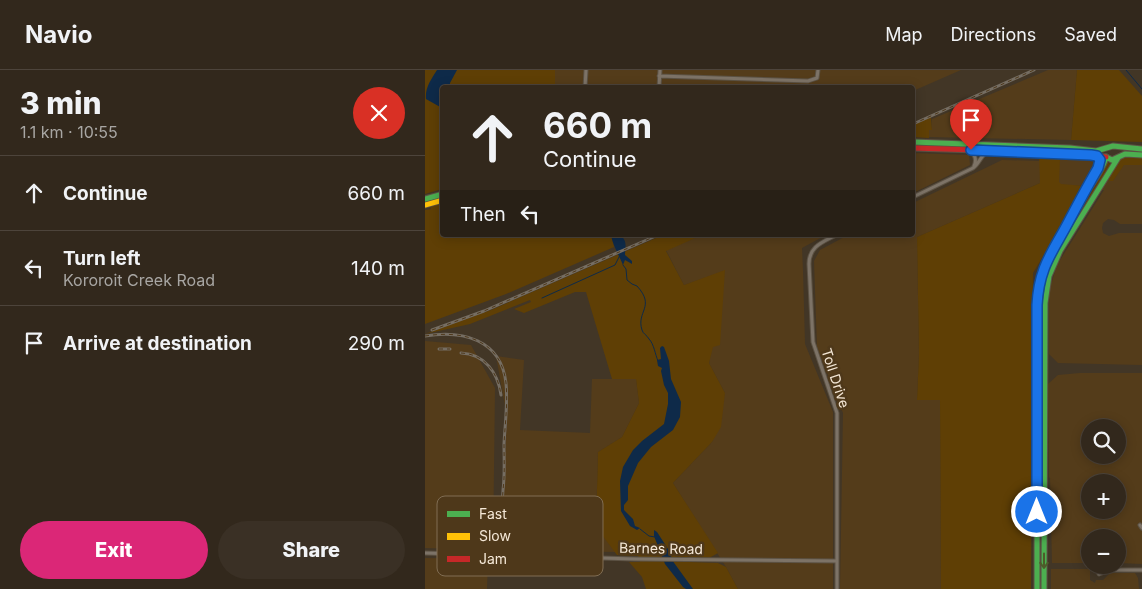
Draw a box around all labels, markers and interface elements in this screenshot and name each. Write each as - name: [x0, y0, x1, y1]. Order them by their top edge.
- text: Navio: [25, 20, 92, 49]
- text: Map: [885, 24, 923, 45]
- text: Directions: [951, 24, 1036, 45]
- text: Saved: [1064, 24, 1117, 45]
- text: 3 min: [20, 85, 102, 121]
- button: close: [353, 87, 405, 139]
- pin: [950, 99, 992, 150]
- text: 660 m: [543, 104, 652, 146]
- icon: ahead: [460, 105, 525, 170]
- icon: arrive: [957, 106, 985, 134]
- text: 1.1 km · 10:55: [20, 122, 118, 142]
- text: Continue: [543, 146, 637, 172]
- icon: ahead: [20, 179, 48, 207]
- text: Continue: [63, 182, 148, 205]
- text: 660 m: [347, 182, 405, 205]
- icon: left: [516, 200, 544, 228]
- text: Then: [460, 203, 506, 226]
- text: Turn left: [63, 247, 141, 270]
- icon: left: [20, 254, 48, 282]
- text: 140 m: [351, 257, 405, 280]
- text: Kororoit Creek Road: [63, 270, 215, 290]
- icon: arrive: [20, 329, 48, 357]
- text: Arrive at destination: [63, 332, 252, 355]
- text: 290 m: [348, 332, 405, 355]
- street label: Toll Drive: [818, 346, 854, 410]
- map controls: [1081, 419, 1126, 574]
- button: search: [1081, 419, 1126, 464]
- button: +: [1081, 474, 1126, 519]
- position arrow: [1010, 485, 1062, 537]
- legend: [437, 496, 603, 576]
- text: Fast: [479, 505, 507, 522]
- button: Exit: [20, 521, 208, 579]
- button: Share: [218, 521, 405, 579]
- text: Slow: [479, 527, 511, 544]
- button: −: [1081, 529, 1126, 574]
- street label: Barnes Road: [619, 539, 703, 557]
- text: Jam: [479, 550, 507, 567]
- one-way arrow: [1039, 552, 1049, 568]

